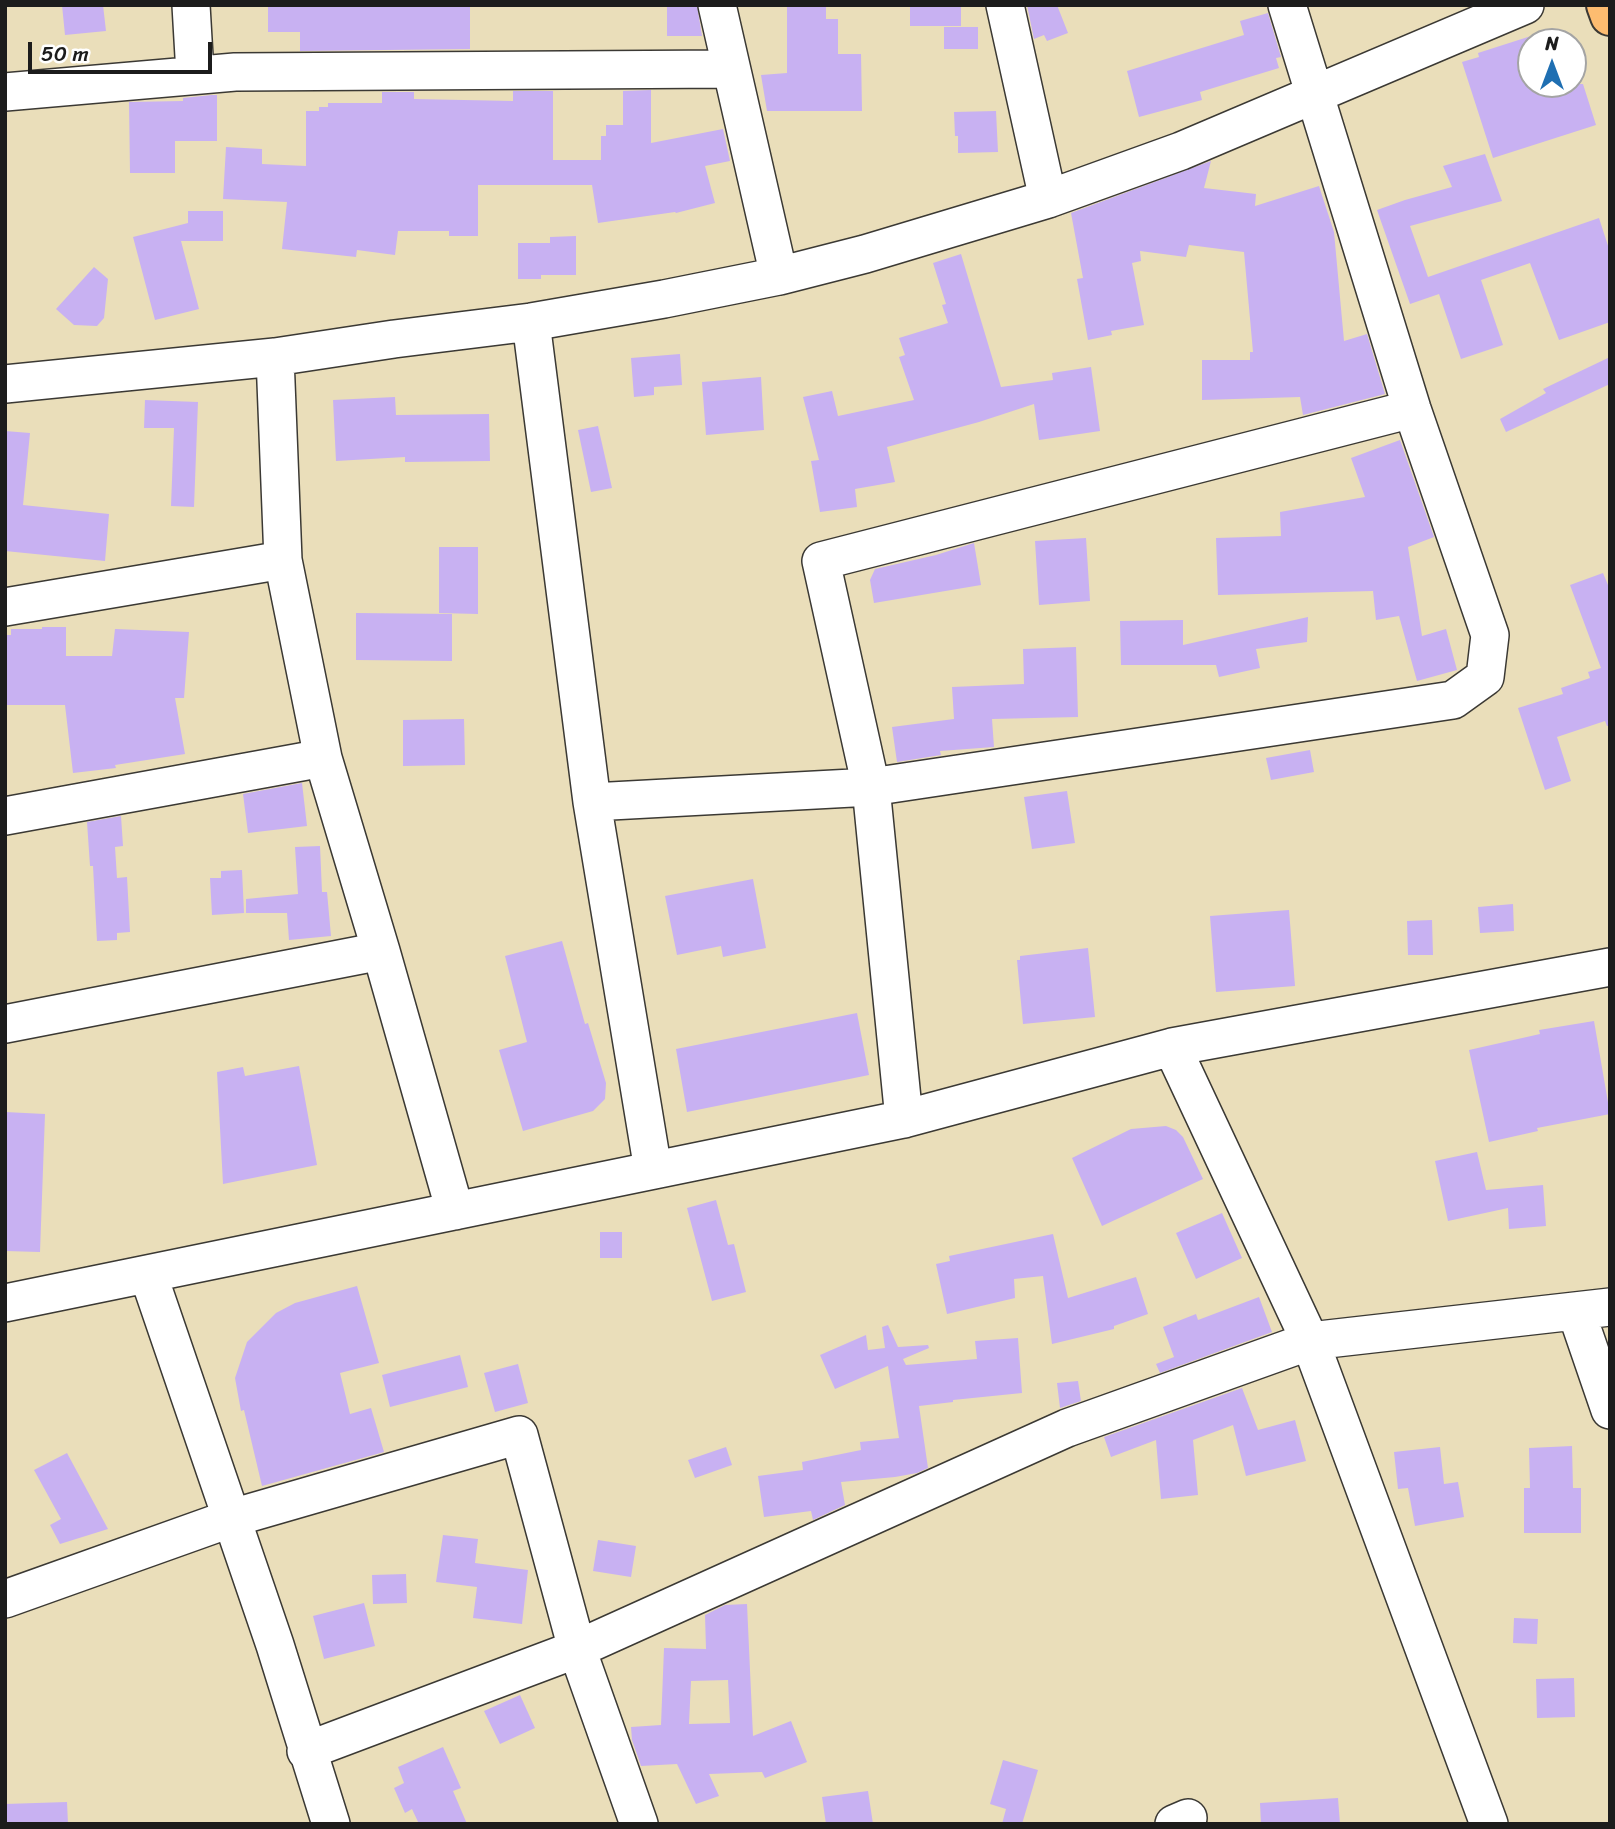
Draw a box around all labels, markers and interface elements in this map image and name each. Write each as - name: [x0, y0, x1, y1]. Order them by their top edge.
- text: N: [1545, 27, 1559, 60]
- scale bar: [32, 28, 215, 72]
- north arrow: [1517, 28, 1587, 98]
- text: 50 m: [41, 35, 89, 73]

